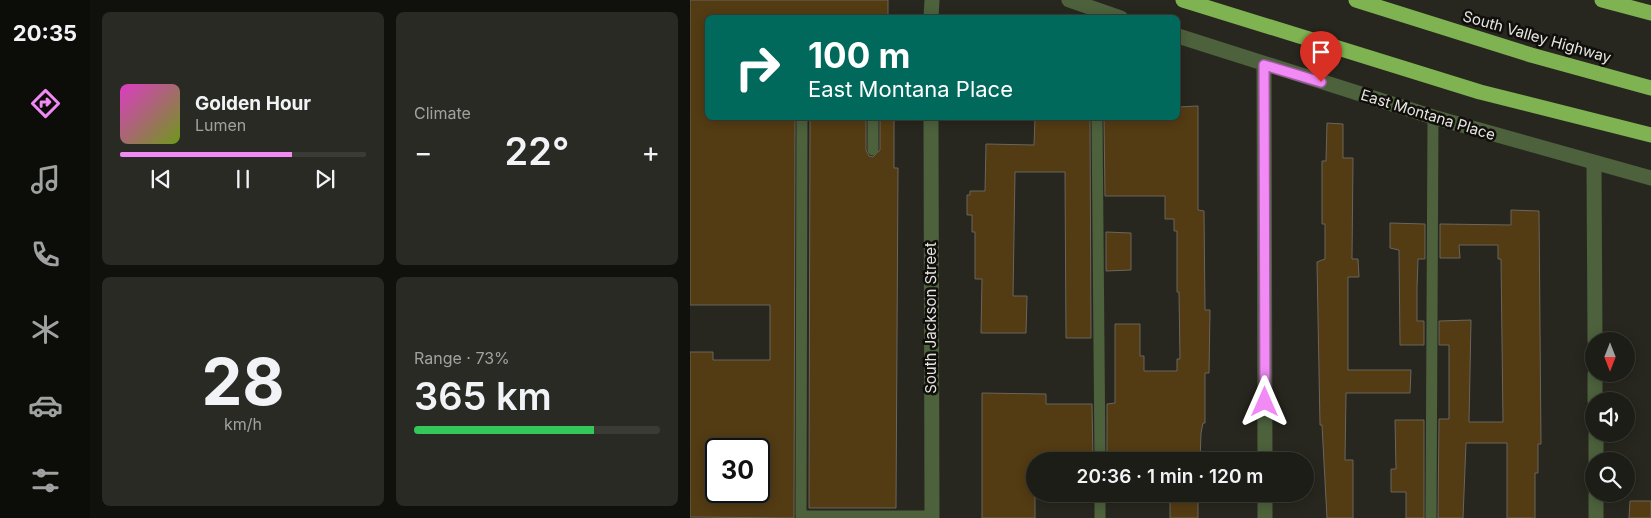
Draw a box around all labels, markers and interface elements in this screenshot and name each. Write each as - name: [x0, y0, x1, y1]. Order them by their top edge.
- street label: South Valley Highway: [1461, 6, 1614, 67]
- text: 20:35: [13, 20, 77, 46]
- pin: [1300, 31, 1342, 82]
- text: 100 m: [808, 34, 911, 76]
- icon: right: [725, 35, 790, 100]
- icon: arrive: [1307, 38, 1335, 66]
- text: East Montana Place: [808, 76, 1013, 102]
- street label: East Montana Place: [1359, 85, 1498, 144]
- icon: directions: [28, 86, 63, 121]
- text: Golden Hour: [195, 92, 311, 115]
- text: Climate: [414, 103, 471, 123]
- text: Lumen: [195, 115, 246, 135]
- text: 22°: [505, 128, 569, 174]
- text: −: [414, 135, 433, 169]
- text: +: [641, 135, 660, 169]
- icon: music: [28, 162, 63, 197]
- icon: previous: [147, 165, 175, 193]
- icon: pause: [229, 165, 257, 193]
- icon: next: [311, 165, 339, 193]
- icon: phone: [28, 237, 63, 272]
- street label: South Jackson Street: [921, 242, 940, 394]
- icon: climate: [28, 312, 63, 347]
- north arrow: [1585, 332, 1635, 382]
- map controls: [1585, 332, 1635, 502]
- text: 28: [201, 342, 285, 421]
- text: Range · 73%: [414, 348, 510, 368]
- text: 365 km: [414, 373, 552, 419]
- position arrow: [1238, 375, 1290, 427]
- icon: car: [28, 388, 63, 423]
- button: sound: [1585, 392, 1635, 442]
- text: km/h: [224, 414, 262, 434]
- speed limit sign: 30: [705, 438, 770, 503]
- button: search: [1585, 452, 1635, 502]
- icon: filters: [28, 463, 63, 498]
- text: 20:36 · 1 min · 120 m: [1077, 465, 1263, 488]

